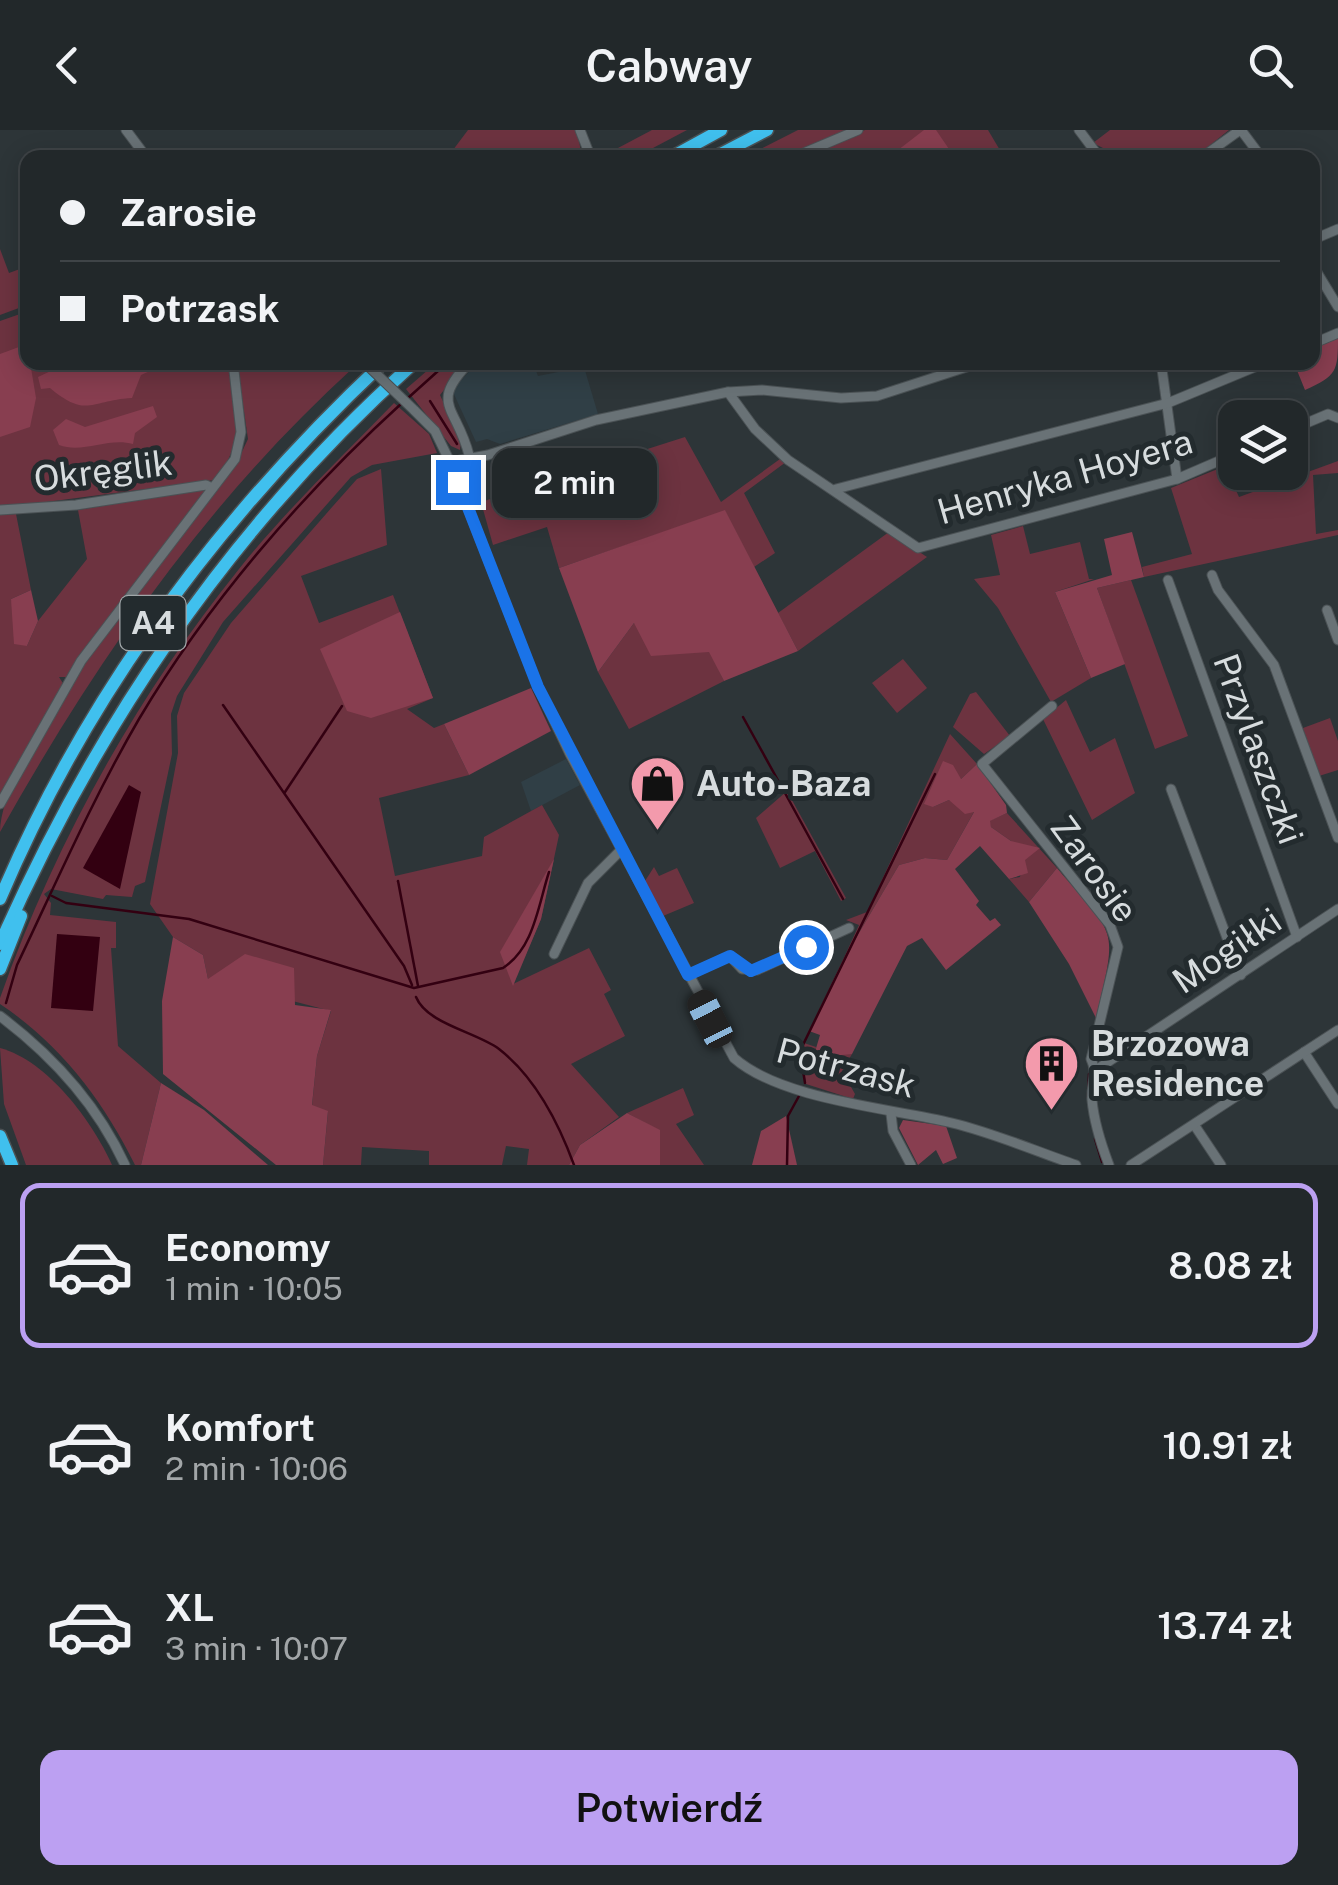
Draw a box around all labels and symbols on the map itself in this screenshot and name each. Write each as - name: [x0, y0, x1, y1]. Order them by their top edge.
- street label: Henryka Hoyera: [933, 421, 1197, 533]
- street label: Okręglik: [31, 442, 174, 499]
- callout: 2 min: [493, 447, 658, 517]
- route end: [436, 460, 481, 505]
- road number: A4: [120, 596, 186, 650]
- street label: Przylaszczki: [1205, 648, 1312, 849]
- shop icon: Auto-Baza: [627, 754, 687, 833]
- place label: Auto-Baza: [696, 763, 871, 804]
- street label: Zarosie: [1042, 808, 1147, 930]
- street label: Mogiłki: [1165, 900, 1289, 1002]
- route start: [784, 925, 829, 970]
- car: [683, 985, 737, 1053]
- place label: Brzozowa Residence: [1091, 1023, 1264, 1104]
- street label: Potrzask: [772, 1029, 920, 1106]
- building icon: Brzozowa Residence: [1022, 1034, 1082, 1113]

